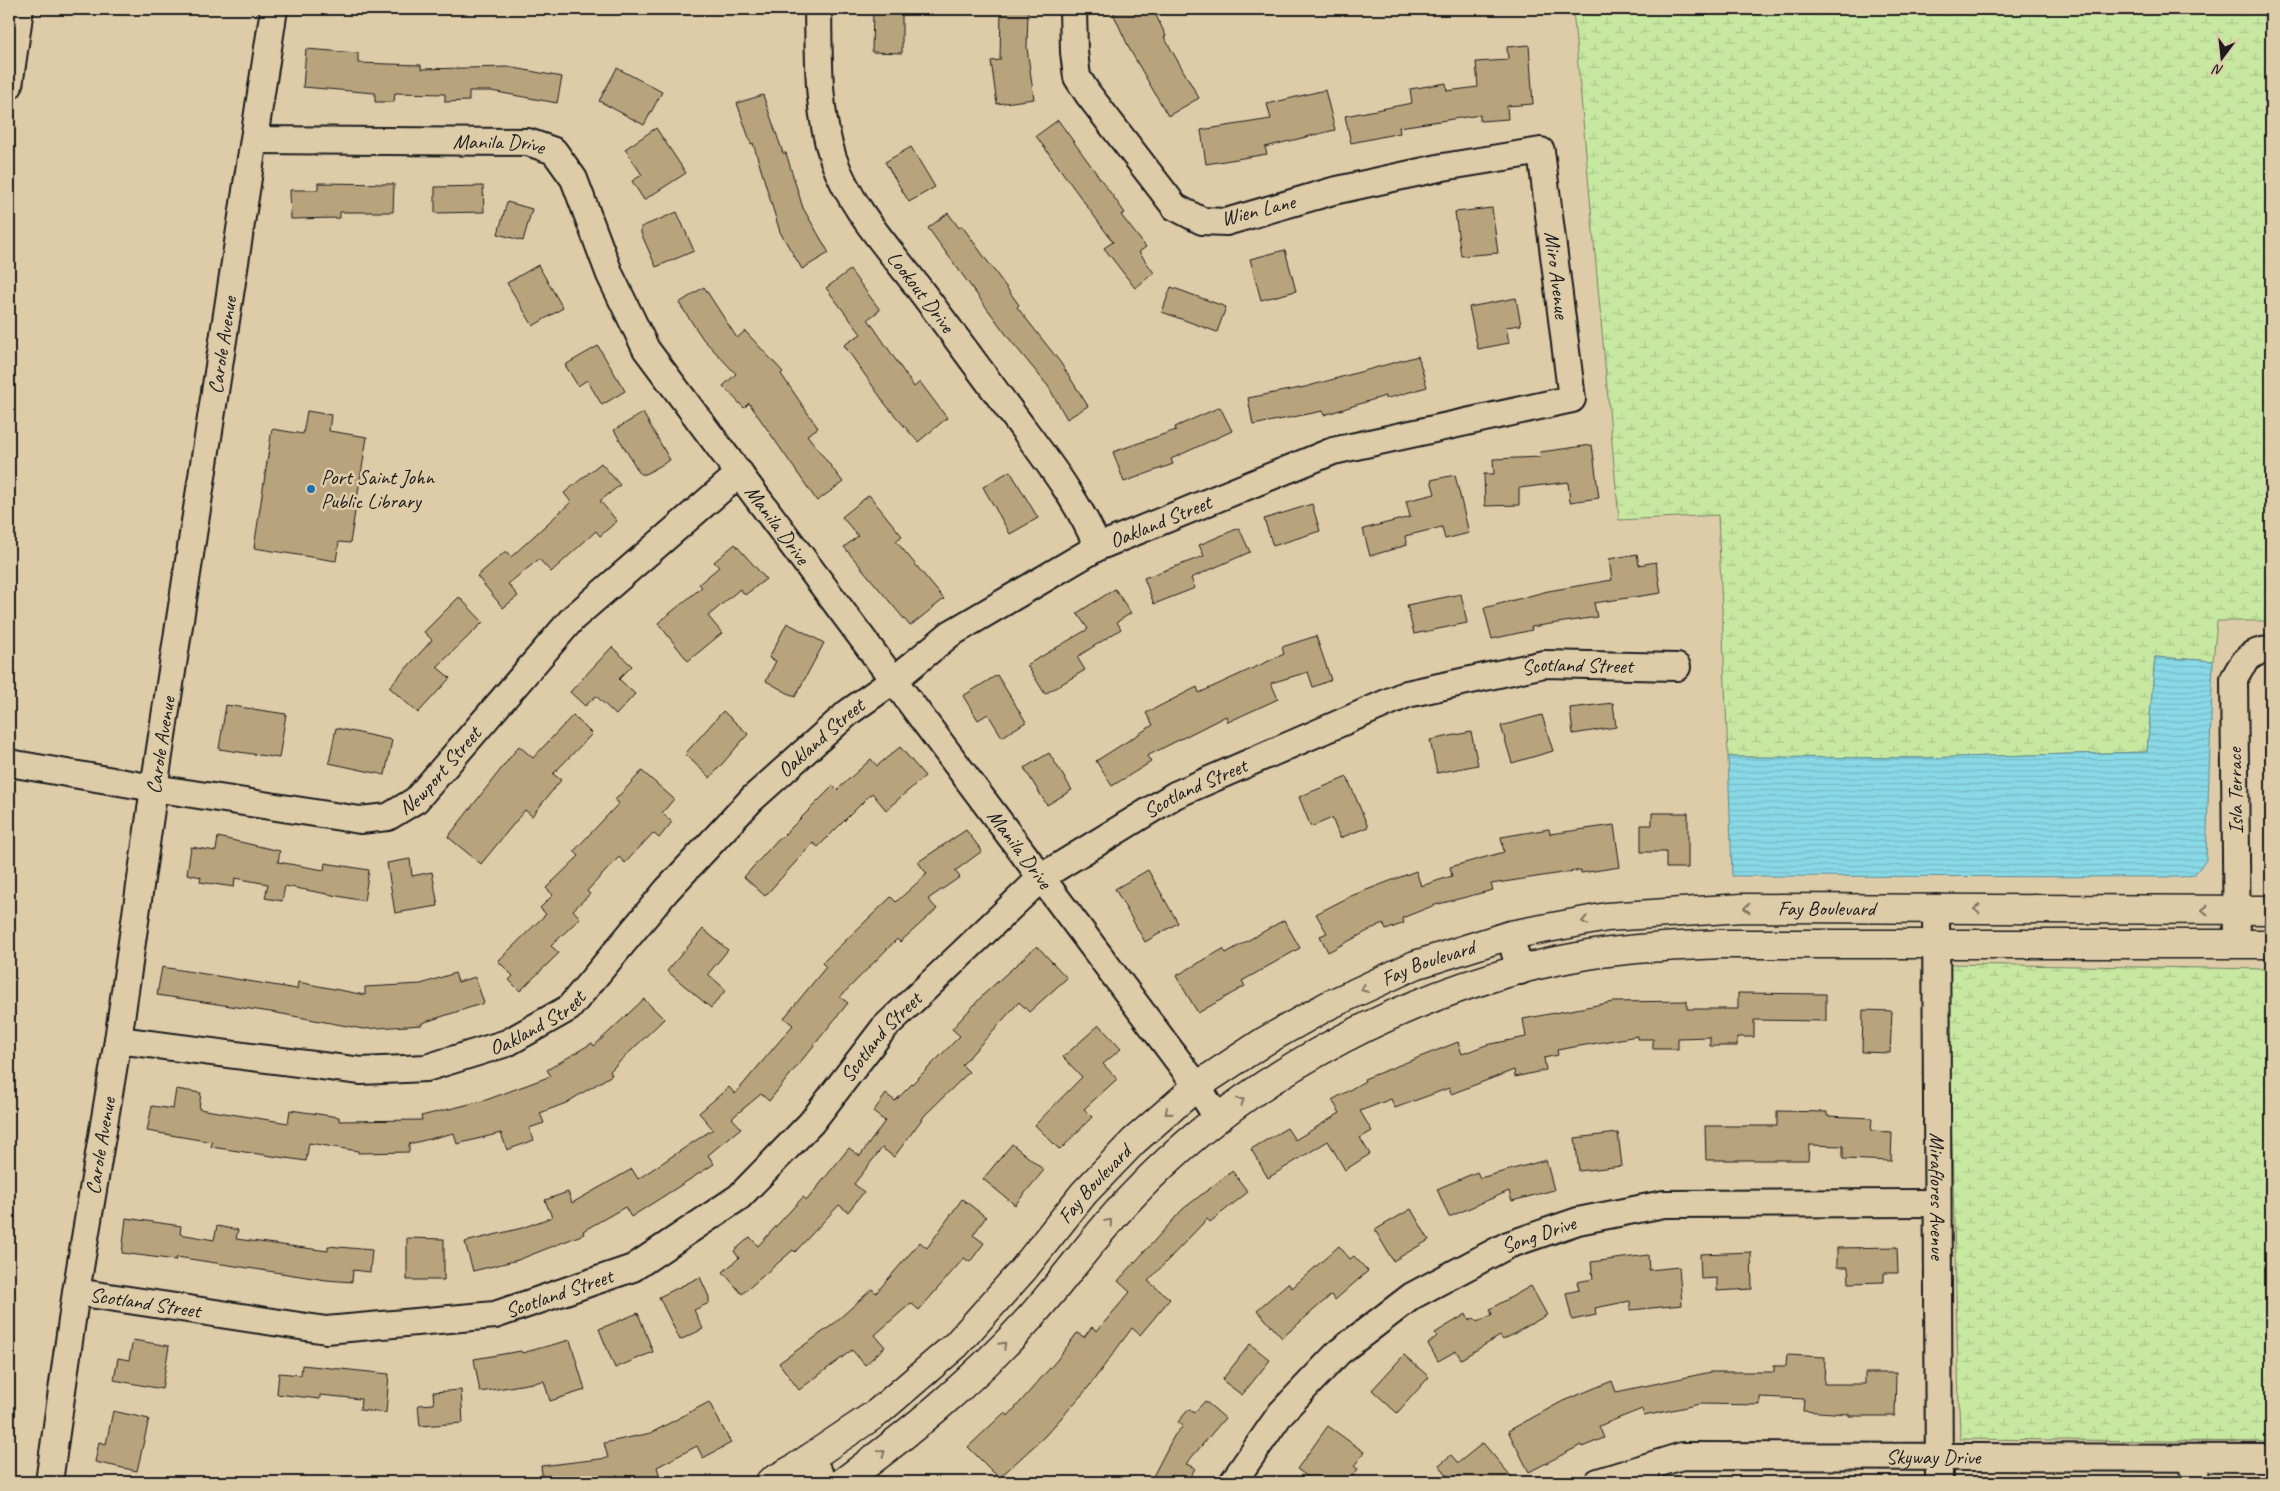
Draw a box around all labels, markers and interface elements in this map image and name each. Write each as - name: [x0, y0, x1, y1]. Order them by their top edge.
- north arrow: [2198, 32, 2248, 82]
- text: N: [2210, 60, 2225, 79]
- street label: Manila Drive: [453, 128, 550, 160]
- street label: Wien Lane: [1219, 188, 1300, 232]
- street label: Miro Avenue: [1539, 230, 1575, 321]
- street label: Lookout Drive: [881, 245, 961, 338]
- street label: Carole Avenue: [202, 294, 243, 396]
- place label: Port Saint John Public Library: [321, 464, 436, 514]
- street label: Manila Drive: [739, 480, 816, 570]
- marker: Port Saint John Public Library: [305, 483, 317, 495]
- street label: Oakland Street: [1106, 488, 1217, 554]
- street label: Scotland Street: [1519, 651, 1635, 682]
- street label: Oakland Street: [772, 691, 871, 783]
- street label: Carole Avenue: [140, 694, 181, 796]
- street label: Newport Street: [394, 720, 488, 820]
- street label: Isla Terrace: [2221, 745, 2249, 834]
- street label: Scotland Street: [1139, 751, 1253, 824]
- street label: Manila Drive: [982, 804, 1059, 895]
- street label: Fay Boulevard: [1778, 895, 1879, 922]
- one-way arrow: [1743, 903, 1750, 913]
- one-way arrow: [1973, 904, 1980, 914]
- one-way arrow: [2201, 905, 2208, 915]
- one-way arrow: [1581, 915, 1590, 925]
- street label: Fay Boulevard: [1377, 933, 1481, 992]
- one-way arrow: [1360, 982, 1369, 993]
- street label: Oakland Street: [486, 984, 592, 1061]
- street label: Scotland Street: [834, 985, 928, 1087]
- street label: Carole Avenue: [79, 1094, 121, 1196]
- one-way arrow: [1235, 1098, 1245, 1107]
- one-way arrow: [1165, 1106, 1174, 1115]
- street label: Miraflores Avenue: [1924, 1132, 1951, 1262]
- street label: Fay Boulevard: [1052, 1136, 1139, 1229]
- street label: Song Drive: [1496, 1209, 1580, 1259]
- one-way arrow: [1103, 1219, 1112, 1228]
- street label: Scotland Street: [502, 1262, 618, 1324]
- street label: Scotland Street: [88, 1281, 204, 1324]
- one-way arrow: [997, 1342, 1006, 1351]
- street label: Skyway Drive: [1886, 1444, 1982, 1470]
- one-way arrow: [876, 1450, 886, 1459]

